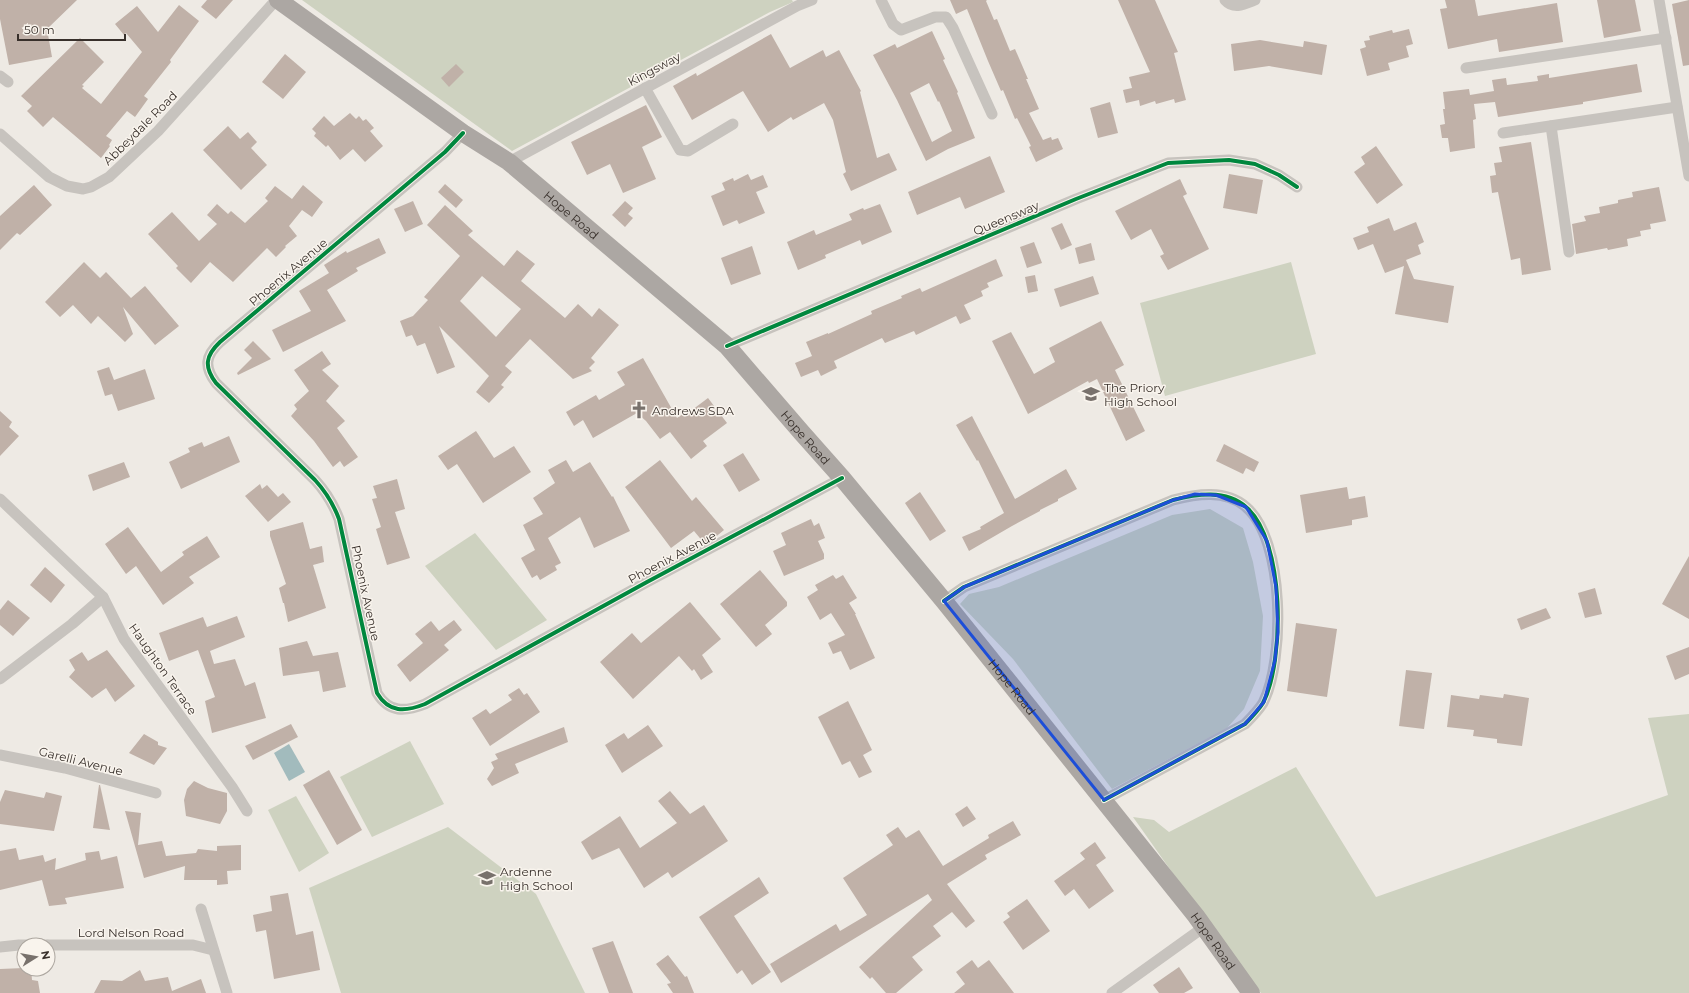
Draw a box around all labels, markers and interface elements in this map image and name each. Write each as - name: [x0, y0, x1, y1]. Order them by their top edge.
- scale bar: [18, 16, 125, 42]
- text: 50 m: [24, 22, 55, 37]
- street label: Kingsway: [625, 49, 683, 89]
- street label: Abbeydale Road: [100, 88, 180, 168]
- street label: Hope Road: [541, 187, 602, 242]
- street label: Queensway: [971, 197, 1042, 239]
- street label: Phoenix Avenue: [246, 235, 330, 309]
- place label: The Priory High School: [1104, 380, 1177, 409]
- school or university icon: The Priory High School: [1081, 384, 1101, 404]
- church icon: Andrews SDA: [629, 400, 649, 420]
- place label: Andrews SDA: [652, 403, 734, 418]
- street label: Hope Road: [778, 407, 834, 467]
- street label: Phoenix Avenue: [625, 527, 719, 587]
- street label: Phoenix Avenue: [349, 544, 383, 642]
- street label: Haughton Terrace: [126, 620, 200, 718]
- street label: Hope Road: [986, 656, 1039, 718]
- street label: Garelli Avenue: [37, 743, 125, 779]
- place label: Ardenne High School: [500, 864, 573, 893]
- school or university icon: Ardenne High School: [477, 868, 497, 888]
- street label: Hope Road: [1188, 909, 1239, 972]
- street label: Lord Nelson Road: [78, 925, 184, 940]
- north arrow: [16, 937, 56, 977]
- text: N: [38, 949, 54, 961]

